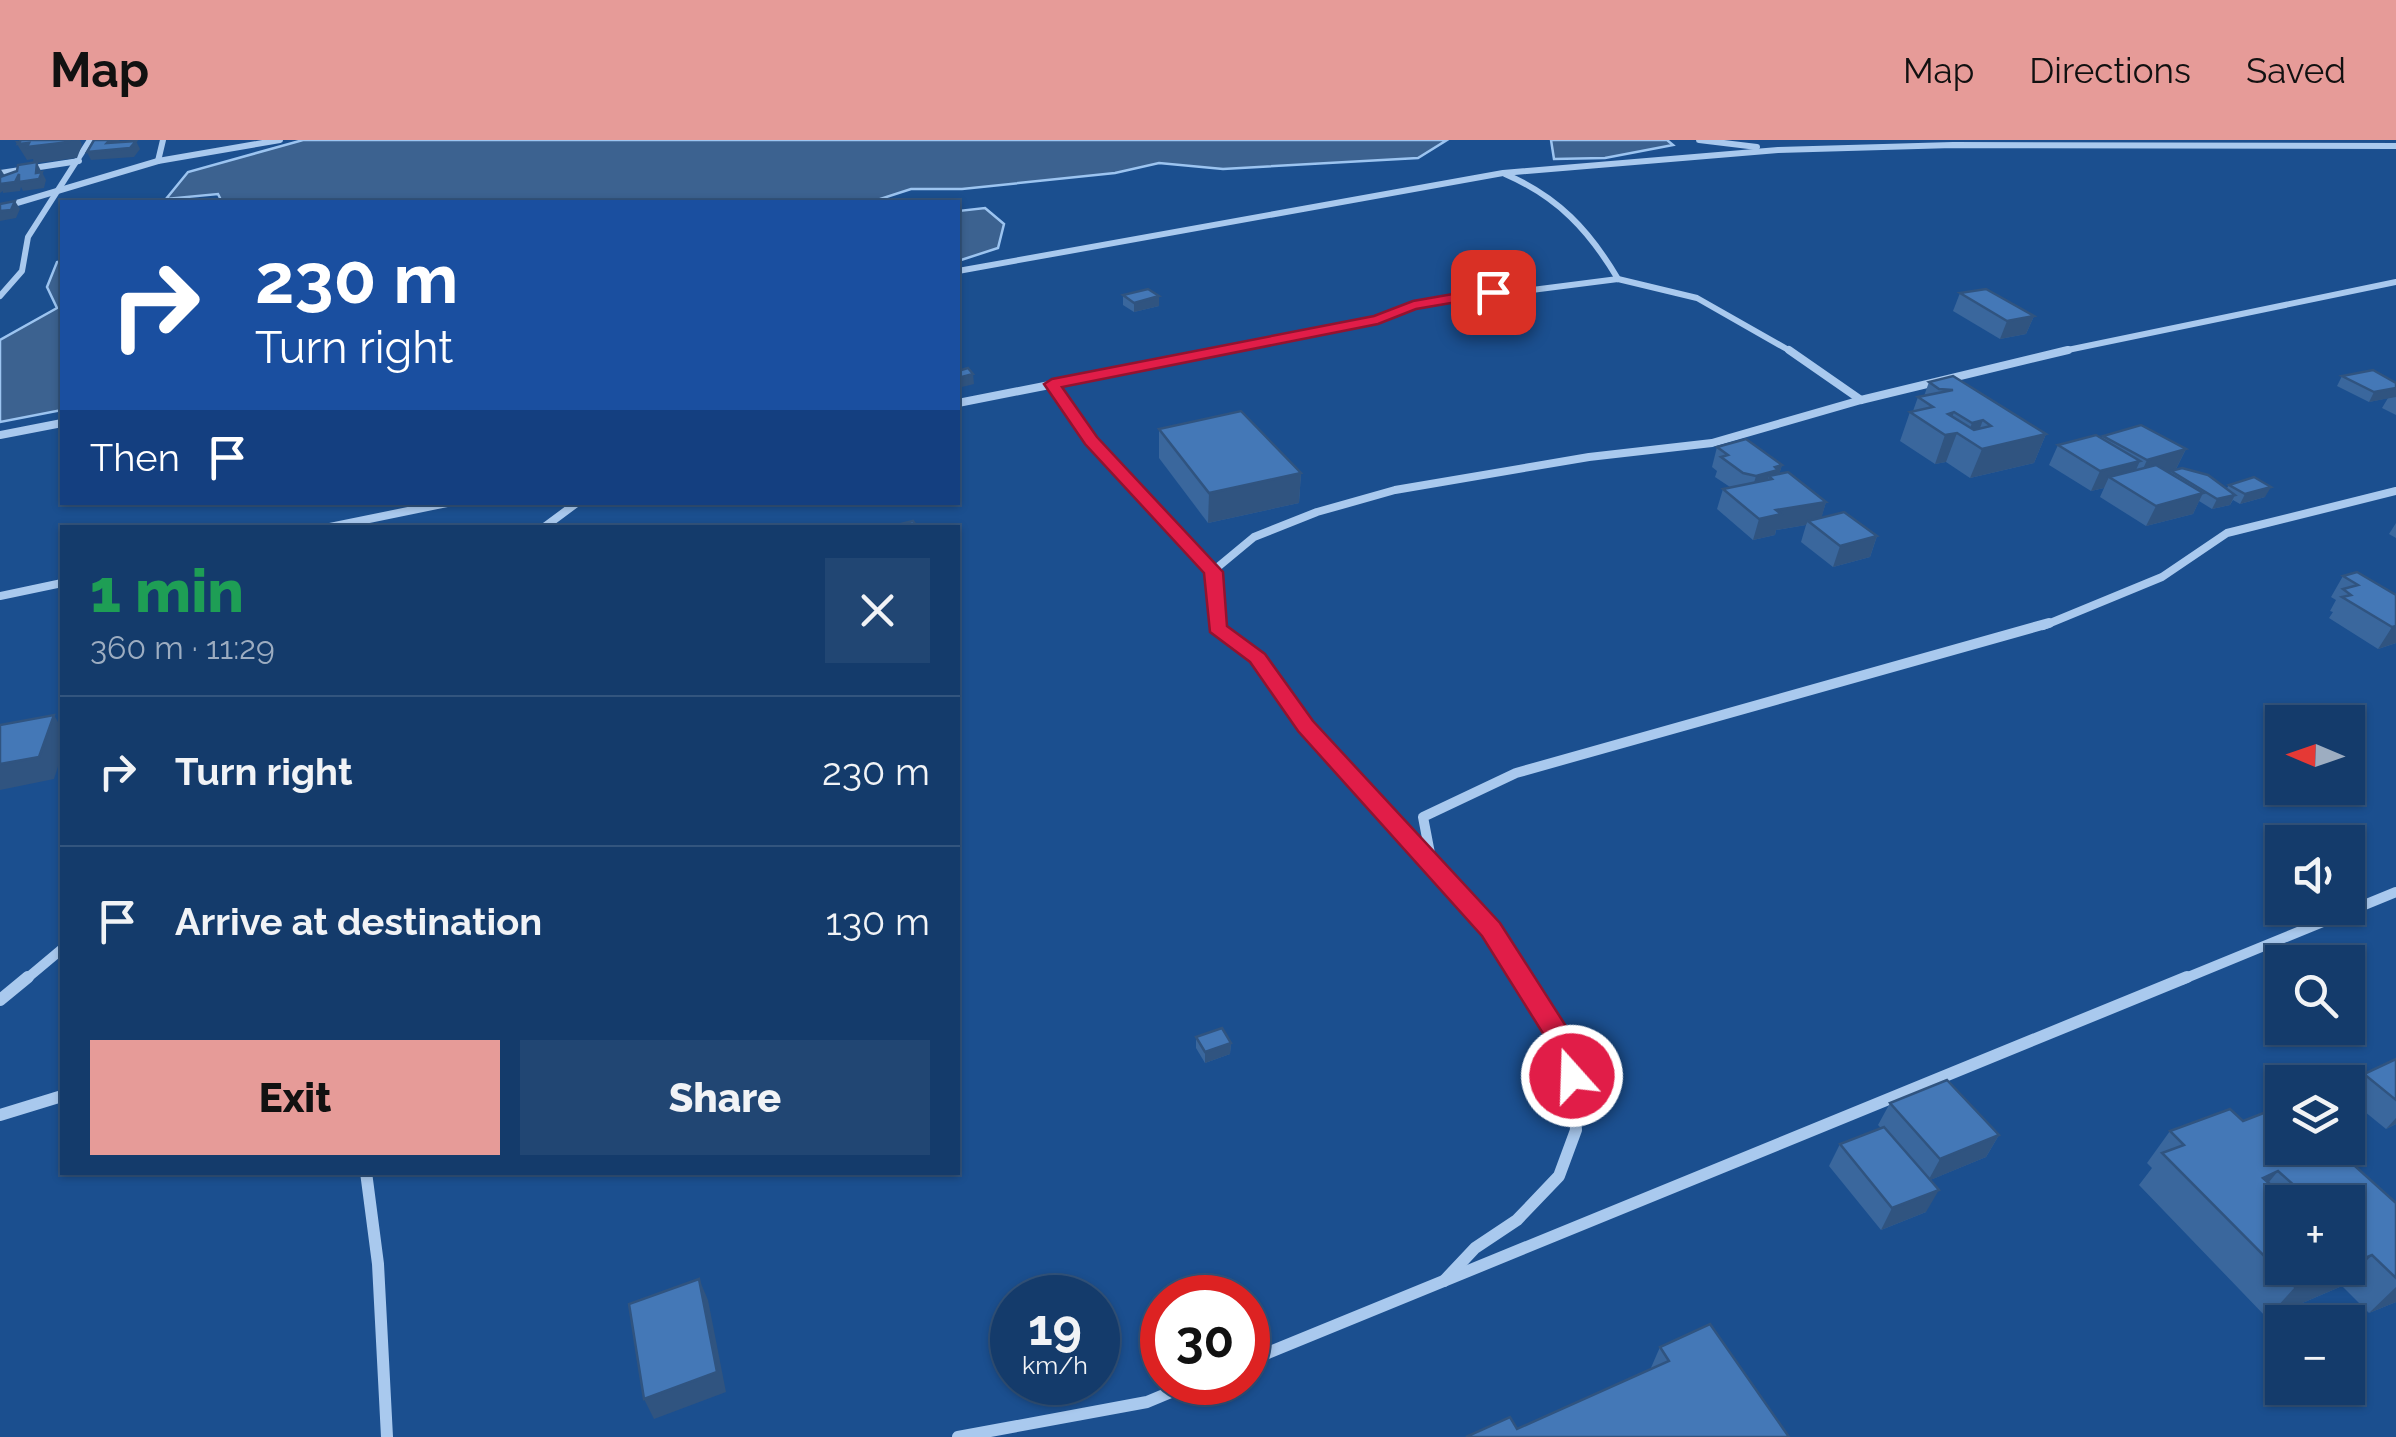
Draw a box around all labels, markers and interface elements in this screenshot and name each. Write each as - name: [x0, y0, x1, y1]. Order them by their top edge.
- text: Map: [50, 42, 149, 98]
- text: Map: [1903, 50, 1974, 91]
- text: Directions: [2029, 50, 2191, 91]
- text: Saved: [2246, 50, 2346, 91]
- text: 230 m: [255, 237, 459, 319]
- icon: right: [90, 240, 220, 370]
- pin: [1451, 250, 1536, 335]
- icon: arrive: [1466, 265, 1521, 320]
- text: Turn right: [255, 321, 453, 374]
- icon: arrive: [200, 430, 255, 485]
- text: Then: [90, 435, 180, 480]
- text: 1 min: [90, 556, 244, 626]
- button: close: [825, 558, 930, 663]
- text: 360 m · 11:29: [90, 629, 275, 666]
- north arrow: [2265, 705, 2365, 805]
- map controls: [2265, 705, 2365, 1405]
- icon: right: [90, 744, 145, 799]
- text: Turn right: [175, 749, 352, 794]
- text: 230 m: [822, 749, 930, 794]
- button: sound: [2265, 825, 2365, 925]
- icon: arrive: [90, 894, 145, 949]
- text: Arrive at destination: [175, 899, 542, 944]
- text: 130 m: [826, 899, 930, 944]
- button: search: [2265, 945, 2365, 1045]
- position arrow: [1520, 1024, 1624, 1128]
- button: Exit: [90, 1040, 500, 1155]
- button: Share: [520, 1040, 930, 1155]
- button: layers: [2265, 1065, 2365, 1165]
- button: +: [2265, 1185, 2365, 1285]
- speed limit sign: 30: [1140, 1275, 1270, 1405]
- text: 19: [1028, 1298, 1082, 1357]
- button: −: [2265, 1305, 2365, 1405]
- text: km/h: [1022, 1350, 1088, 1380]

